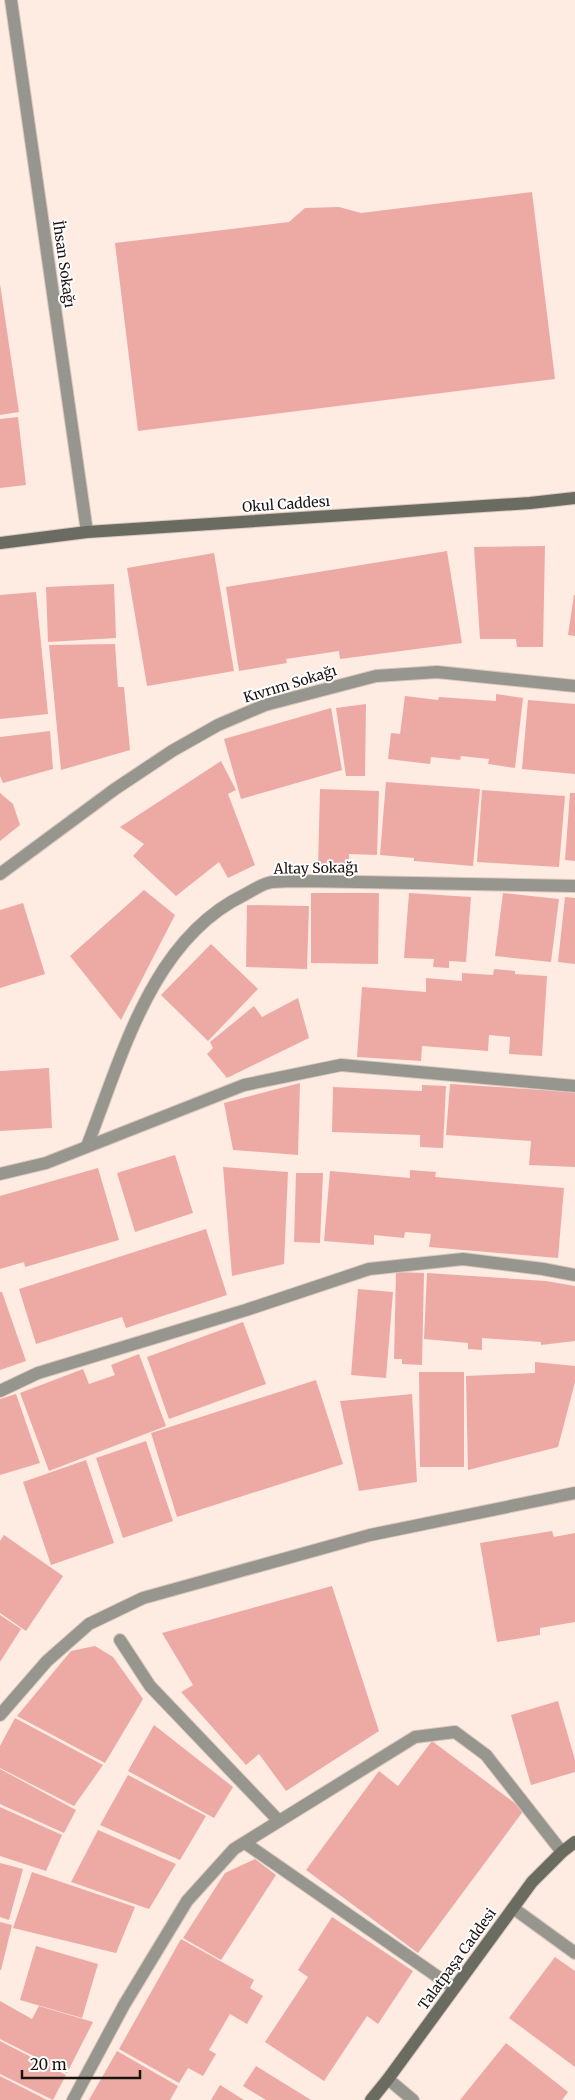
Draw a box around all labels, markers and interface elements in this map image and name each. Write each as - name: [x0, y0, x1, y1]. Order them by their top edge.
- street label: İhsan Sokağı: [49, 219, 79, 309]
- street label: Okul Caddesı: [242, 492, 331, 516]
- street label: Kıvrım Sokağı: [241, 661, 339, 707]
- street label: Altay Sokağı: [273, 858, 359, 878]
- street label: Talatpaşa Caddesi: [414, 1904, 500, 2013]
- scale bar: [22, 2048, 140, 2080]
- text: 20 m: [30, 2055, 67, 2074]

